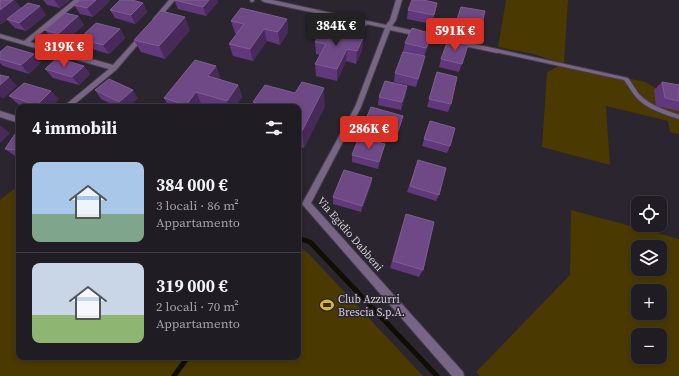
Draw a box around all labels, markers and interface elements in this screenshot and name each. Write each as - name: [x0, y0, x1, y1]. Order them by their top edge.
- pin: 384K €: [303, 13, 369, 47]
- text: 384K €: [316, 17, 356, 34]
- pin: 591K €: [422, 18, 488, 52]
- text: 591K €: [435, 22, 475, 39]
- pin: 319K €: [31, 34, 97, 68]
- text: 319K €: [44, 38, 84, 55]
- text: 4 immobili: [32, 116, 117, 140]
- pin: 286K €: [336, 116, 402, 150]
- icon: filters: [263, 117, 285, 139]
- text: 286K €: [349, 120, 389, 137]
- text: 384 000 €: [156, 173, 228, 197]
- icon: home: [64, 178, 112, 226]
- street label: Via Egidio Dabbeni: [314, 194, 386, 274]
- map controls: [631, 196, 667, 364]
- button: locate: [631, 196, 667, 232]
- text: 3 locali · 86 m²: [156, 197, 239, 214]
- text: Appartamento: [156, 214, 240, 231]
- button: layers: [631, 240, 667, 276]
- text: 319 000 €: [156, 274, 228, 298]
- icon: home: [64, 279, 112, 327]
- button: +: [631, 284, 667, 320]
- place label: Club Azzurri Brescia S.p.A.: [338, 292, 405, 320]
- sports icon: Club Azzurri Brescia S.p.A.: [319, 297, 335, 313]
- text: 2 locali · 70 m²: [156, 298, 239, 315]
- text: Appartamento: [156, 315, 240, 332]
- button: −: [631, 328, 667, 364]

